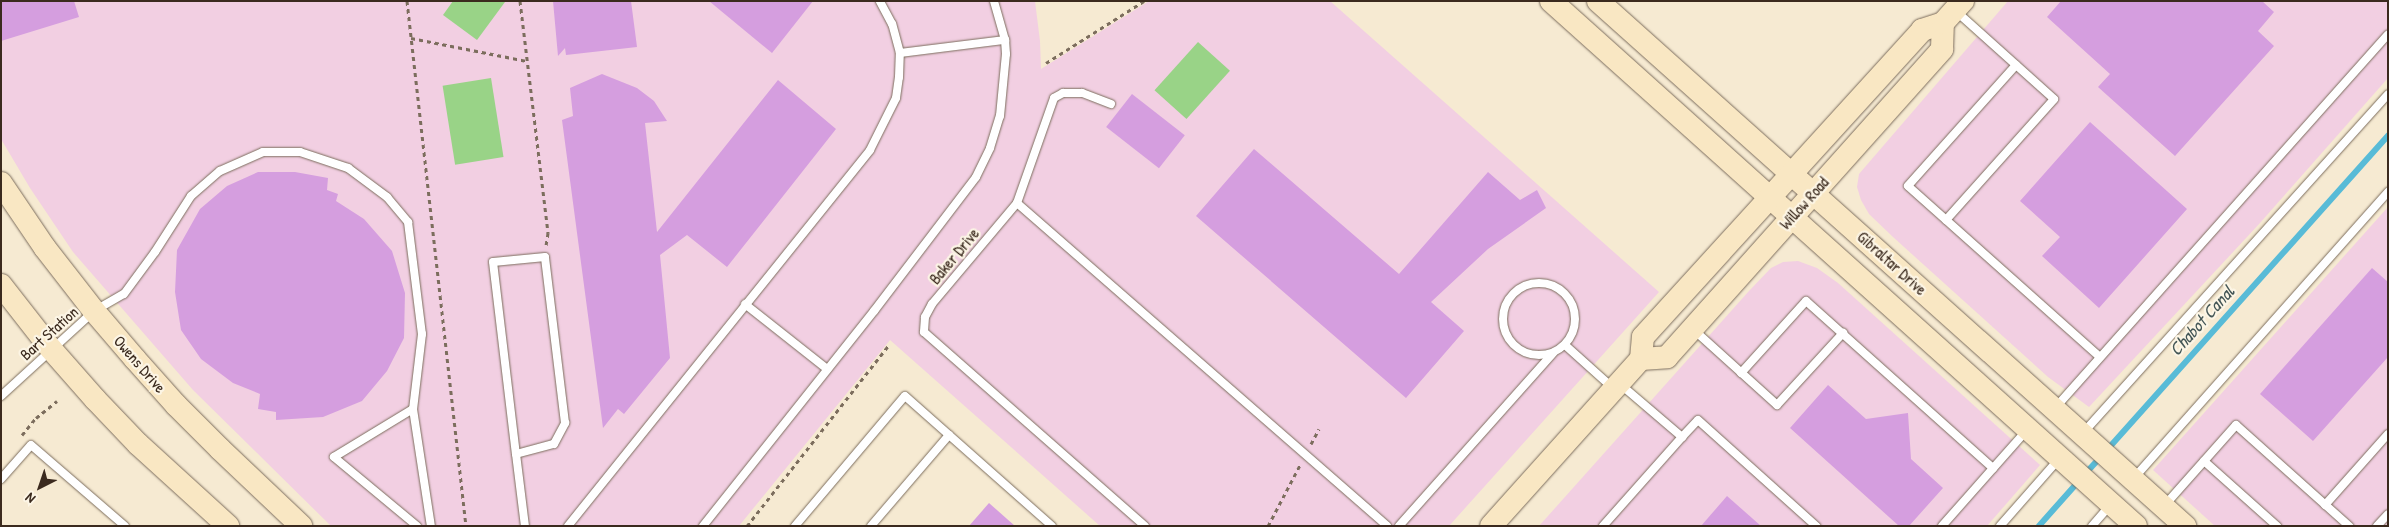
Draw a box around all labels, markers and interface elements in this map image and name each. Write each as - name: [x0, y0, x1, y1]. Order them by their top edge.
- street label: Willow Road: [1775, 173, 1833, 233]
- street label: Baker Drive: [925, 224, 983, 288]
- street label: Gibraltar Drive: [1854, 227, 1930, 299]
- water label: Chabot Canal: [2165, 282, 2239, 360]
- street label: Bart Station: [16, 302, 82, 364]
- street label: Owens Drive: [110, 331, 170, 397]
- north arrow: [15, 462, 65, 512]
- text: N: [21, 489, 39, 508]

